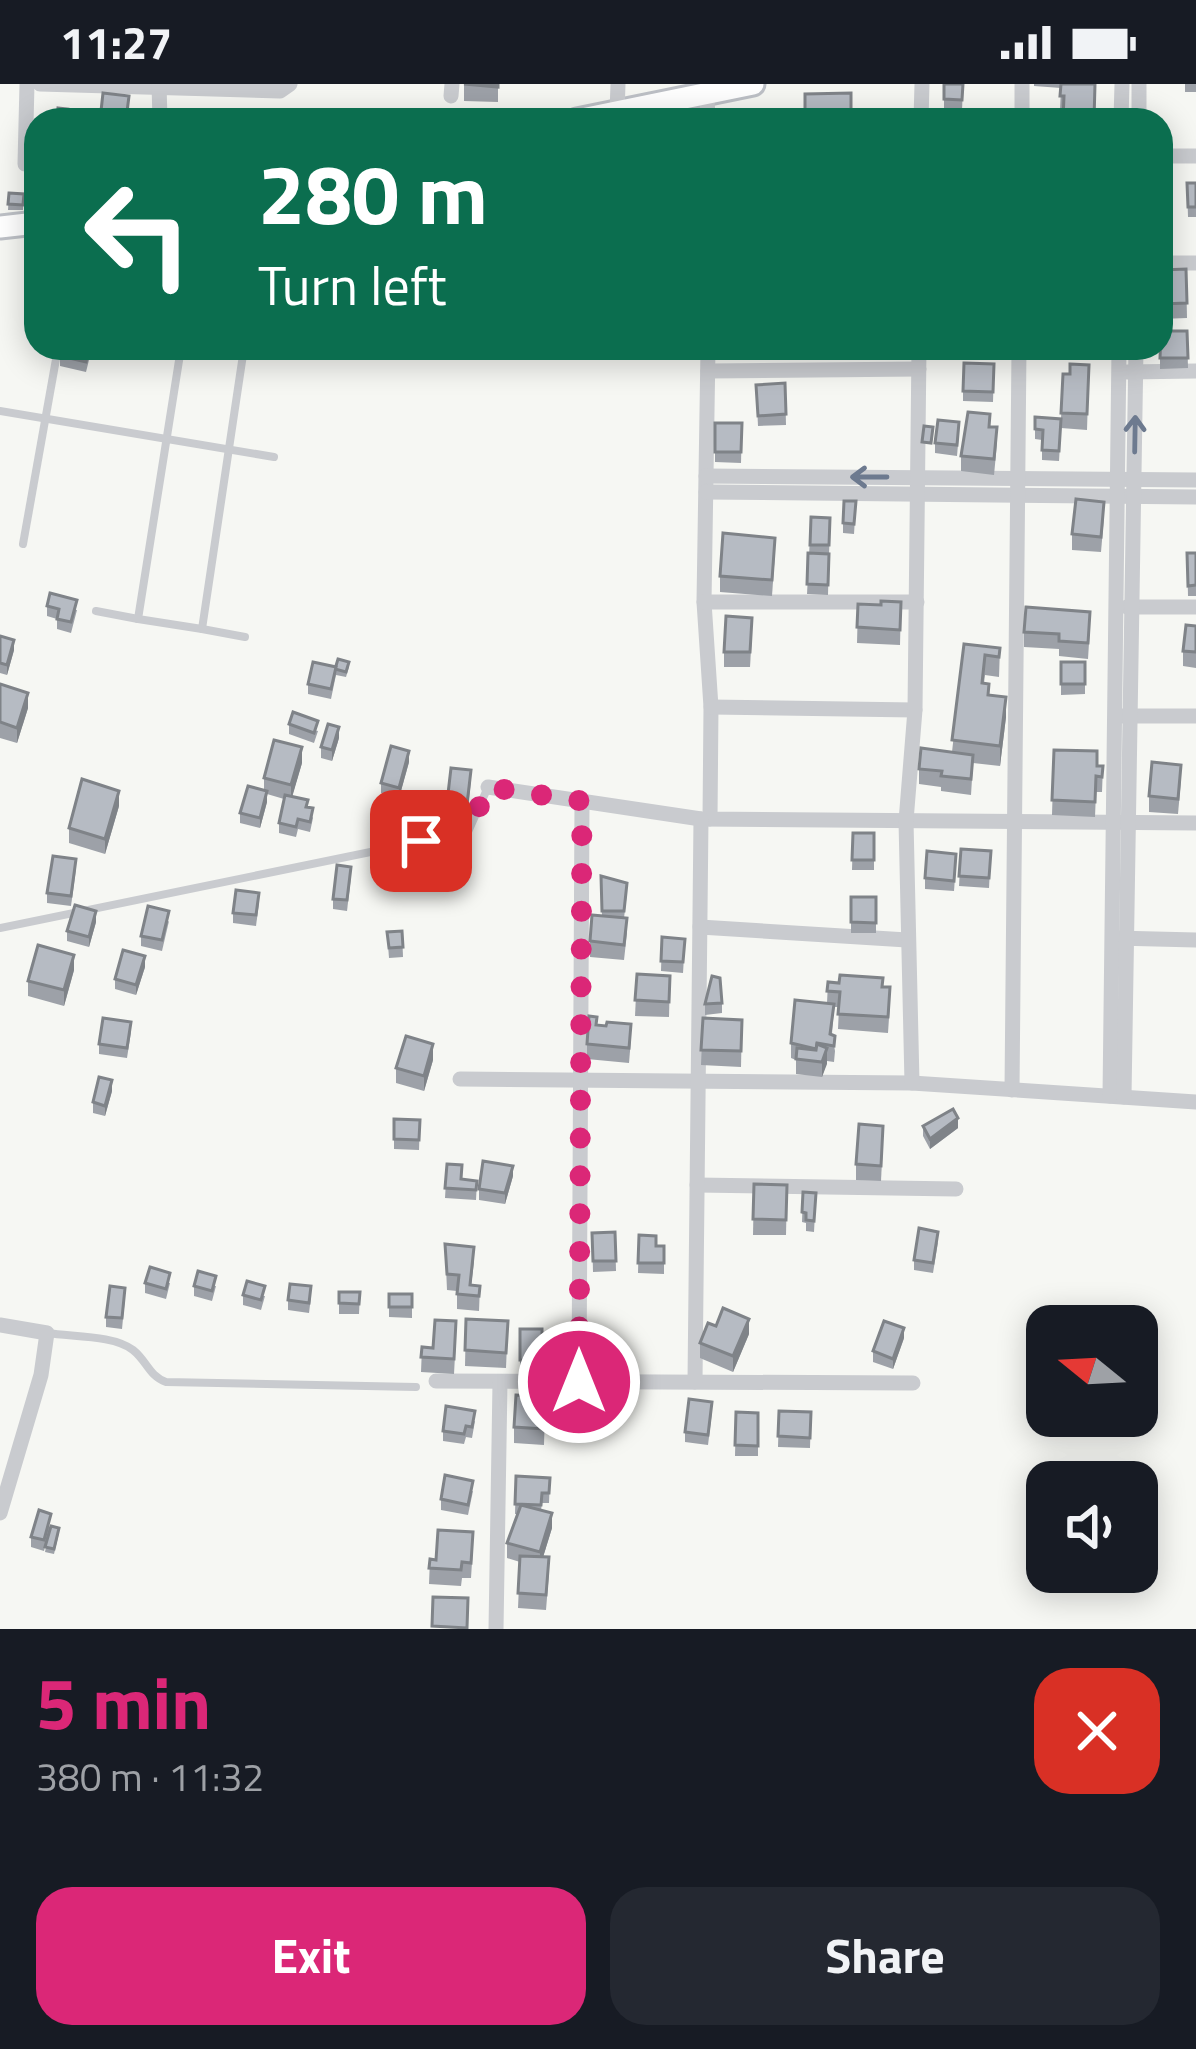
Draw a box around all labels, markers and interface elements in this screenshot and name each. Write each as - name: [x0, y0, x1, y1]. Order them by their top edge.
- text: 11:27: [60, 8, 172, 76]
- text: 280 m: [258, 129, 488, 257]
- icon: left: [60, 156, 216, 312]
- text: Turn left: [258, 244, 447, 326]
- one-way arrow: [1124, 415, 1146, 454]
- one-way arrow: [850, 466, 889, 488]
- pin: [370, 790, 472, 892]
- icon: arrive: [388, 808, 454, 874]
- north arrow: [1026, 1305, 1158, 1437]
- map controls: [1026, 1305, 1158, 1593]
- position arrow: [516, 1319, 642, 1445]
- button: sound: [1026, 1461, 1158, 1593]
- text: 5 min: [36, 1647, 211, 1757]
- button: close: [1034, 1668, 1160, 1794]
- text: 380 m · 11:32: [36, 1747, 264, 1806]
- button: Exit: [36, 1887, 586, 2025]
- button: Share: [610, 1887, 1160, 2025]

